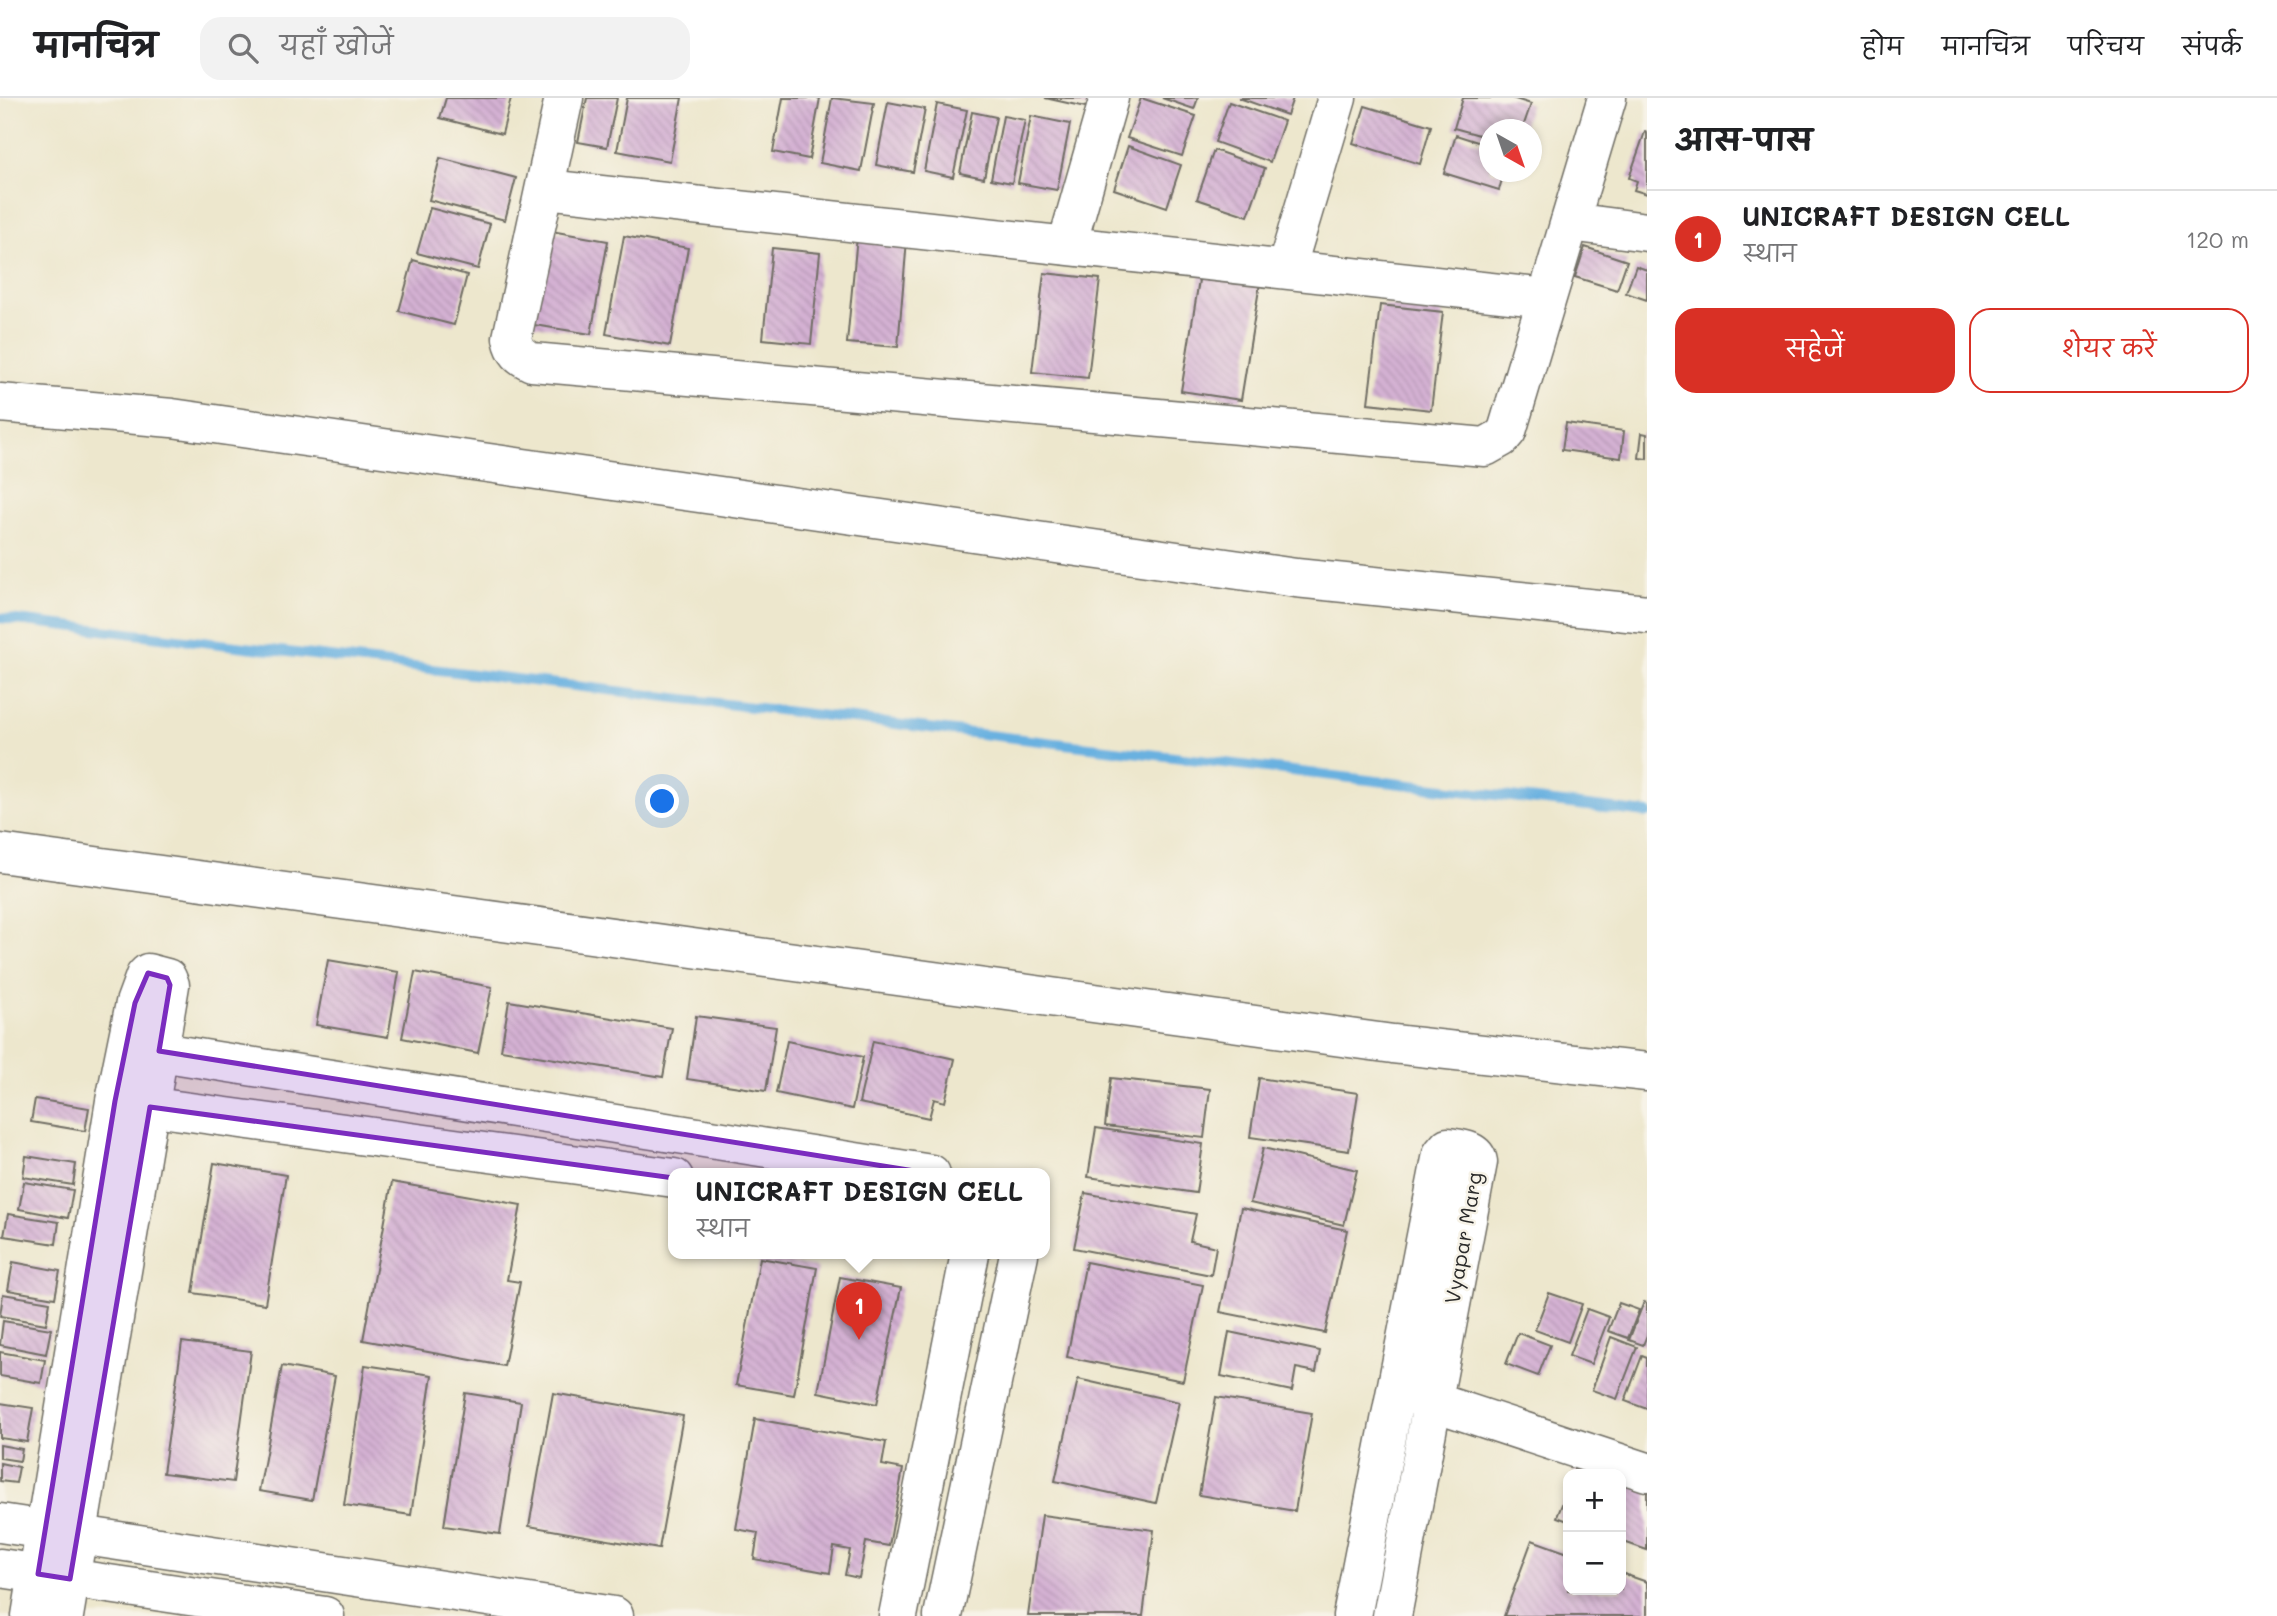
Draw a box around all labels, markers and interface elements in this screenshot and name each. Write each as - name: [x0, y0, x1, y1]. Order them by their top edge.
- search box: [200, 17, 690, 80]
- text: मानचित्र: [35, 22, 158, 65]
- text: यहाँ खोजें: [280, 28, 393, 62]
- icon: search: [224, 29, 262, 67]
- text: होम: [1861, 30, 1904, 61]
- text: मानचित्र: [1942, 30, 2030, 61]
- text: परिचय: [2068, 30, 2144, 61]
- text: संपर्क: [2182, 30, 2242, 61]
- north arrow: [1479, 119, 1542, 182]
- text: आस-पास: [1675, 119, 1813, 159]
- text: UNICRAFT DESIGN CELL: [1742, 199, 2070, 233]
- text: 1: [1693, 224, 1703, 254]
- text: 120 m: [2186, 224, 2249, 254]
- text: स्थान: [1742, 238, 1797, 268]
- button: सहेजें: [1675, 308, 1955, 393]
- button: शेयर करें: [1969, 308, 2249, 393]
- your location: [645, 784, 679, 818]
- popup: [668, 1168, 1050, 1259]
- street label: Vyapar Marg: [1438, 1170, 1487, 1306]
- text: UNICRAFT DESIGN CELL: [695, 1174, 1023, 1208]
- text: स्थान: [695, 1213, 749, 1243]
- pin: 1: [836, 1282, 882, 1340]
- map controls: [1563, 1469, 1626, 1595]
- button: +: [1563, 1469, 1626, 1532]
- button: −: [1563, 1532, 1626, 1595]

